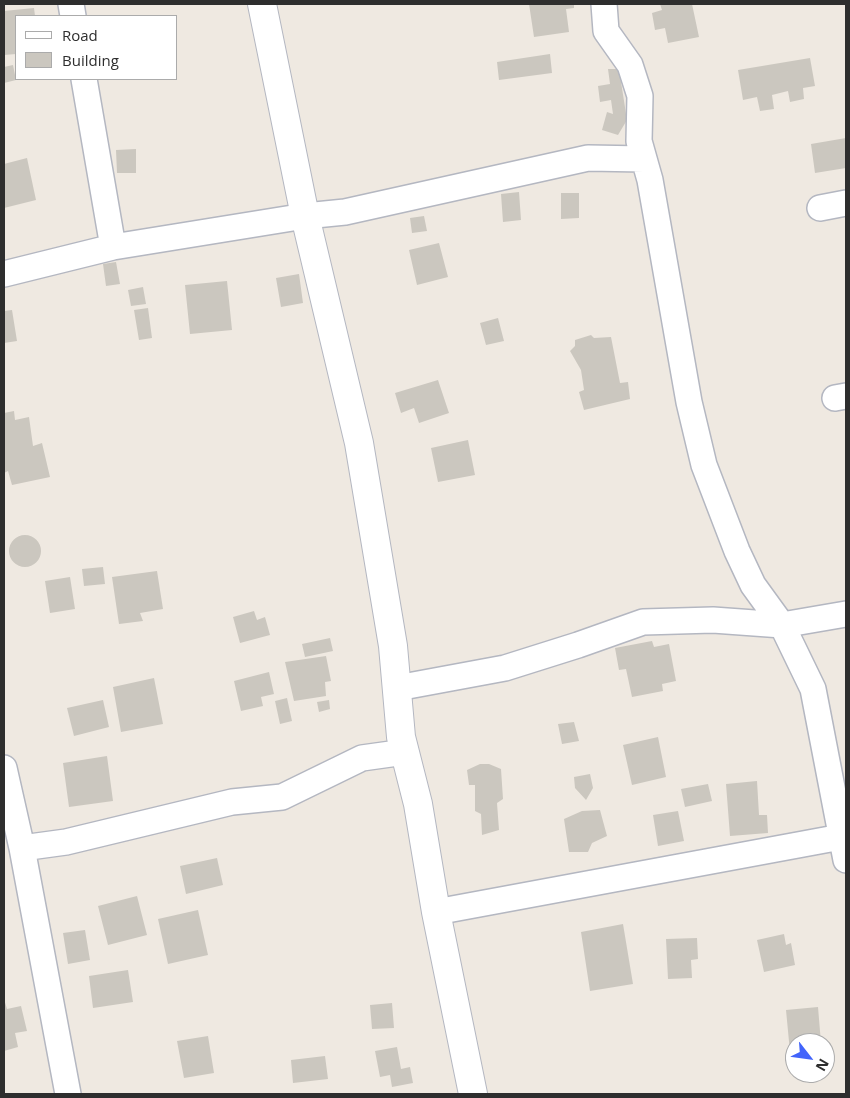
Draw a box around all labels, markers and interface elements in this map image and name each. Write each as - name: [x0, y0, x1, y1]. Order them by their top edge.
- legend: [15, 15, 178, 80]
- text: Road: [62, 25, 98, 45]
- text: Building: [62, 50, 119, 70]
- north arrow: [785, 1033, 835, 1083]
- text: N: [811, 1056, 834, 1075]

